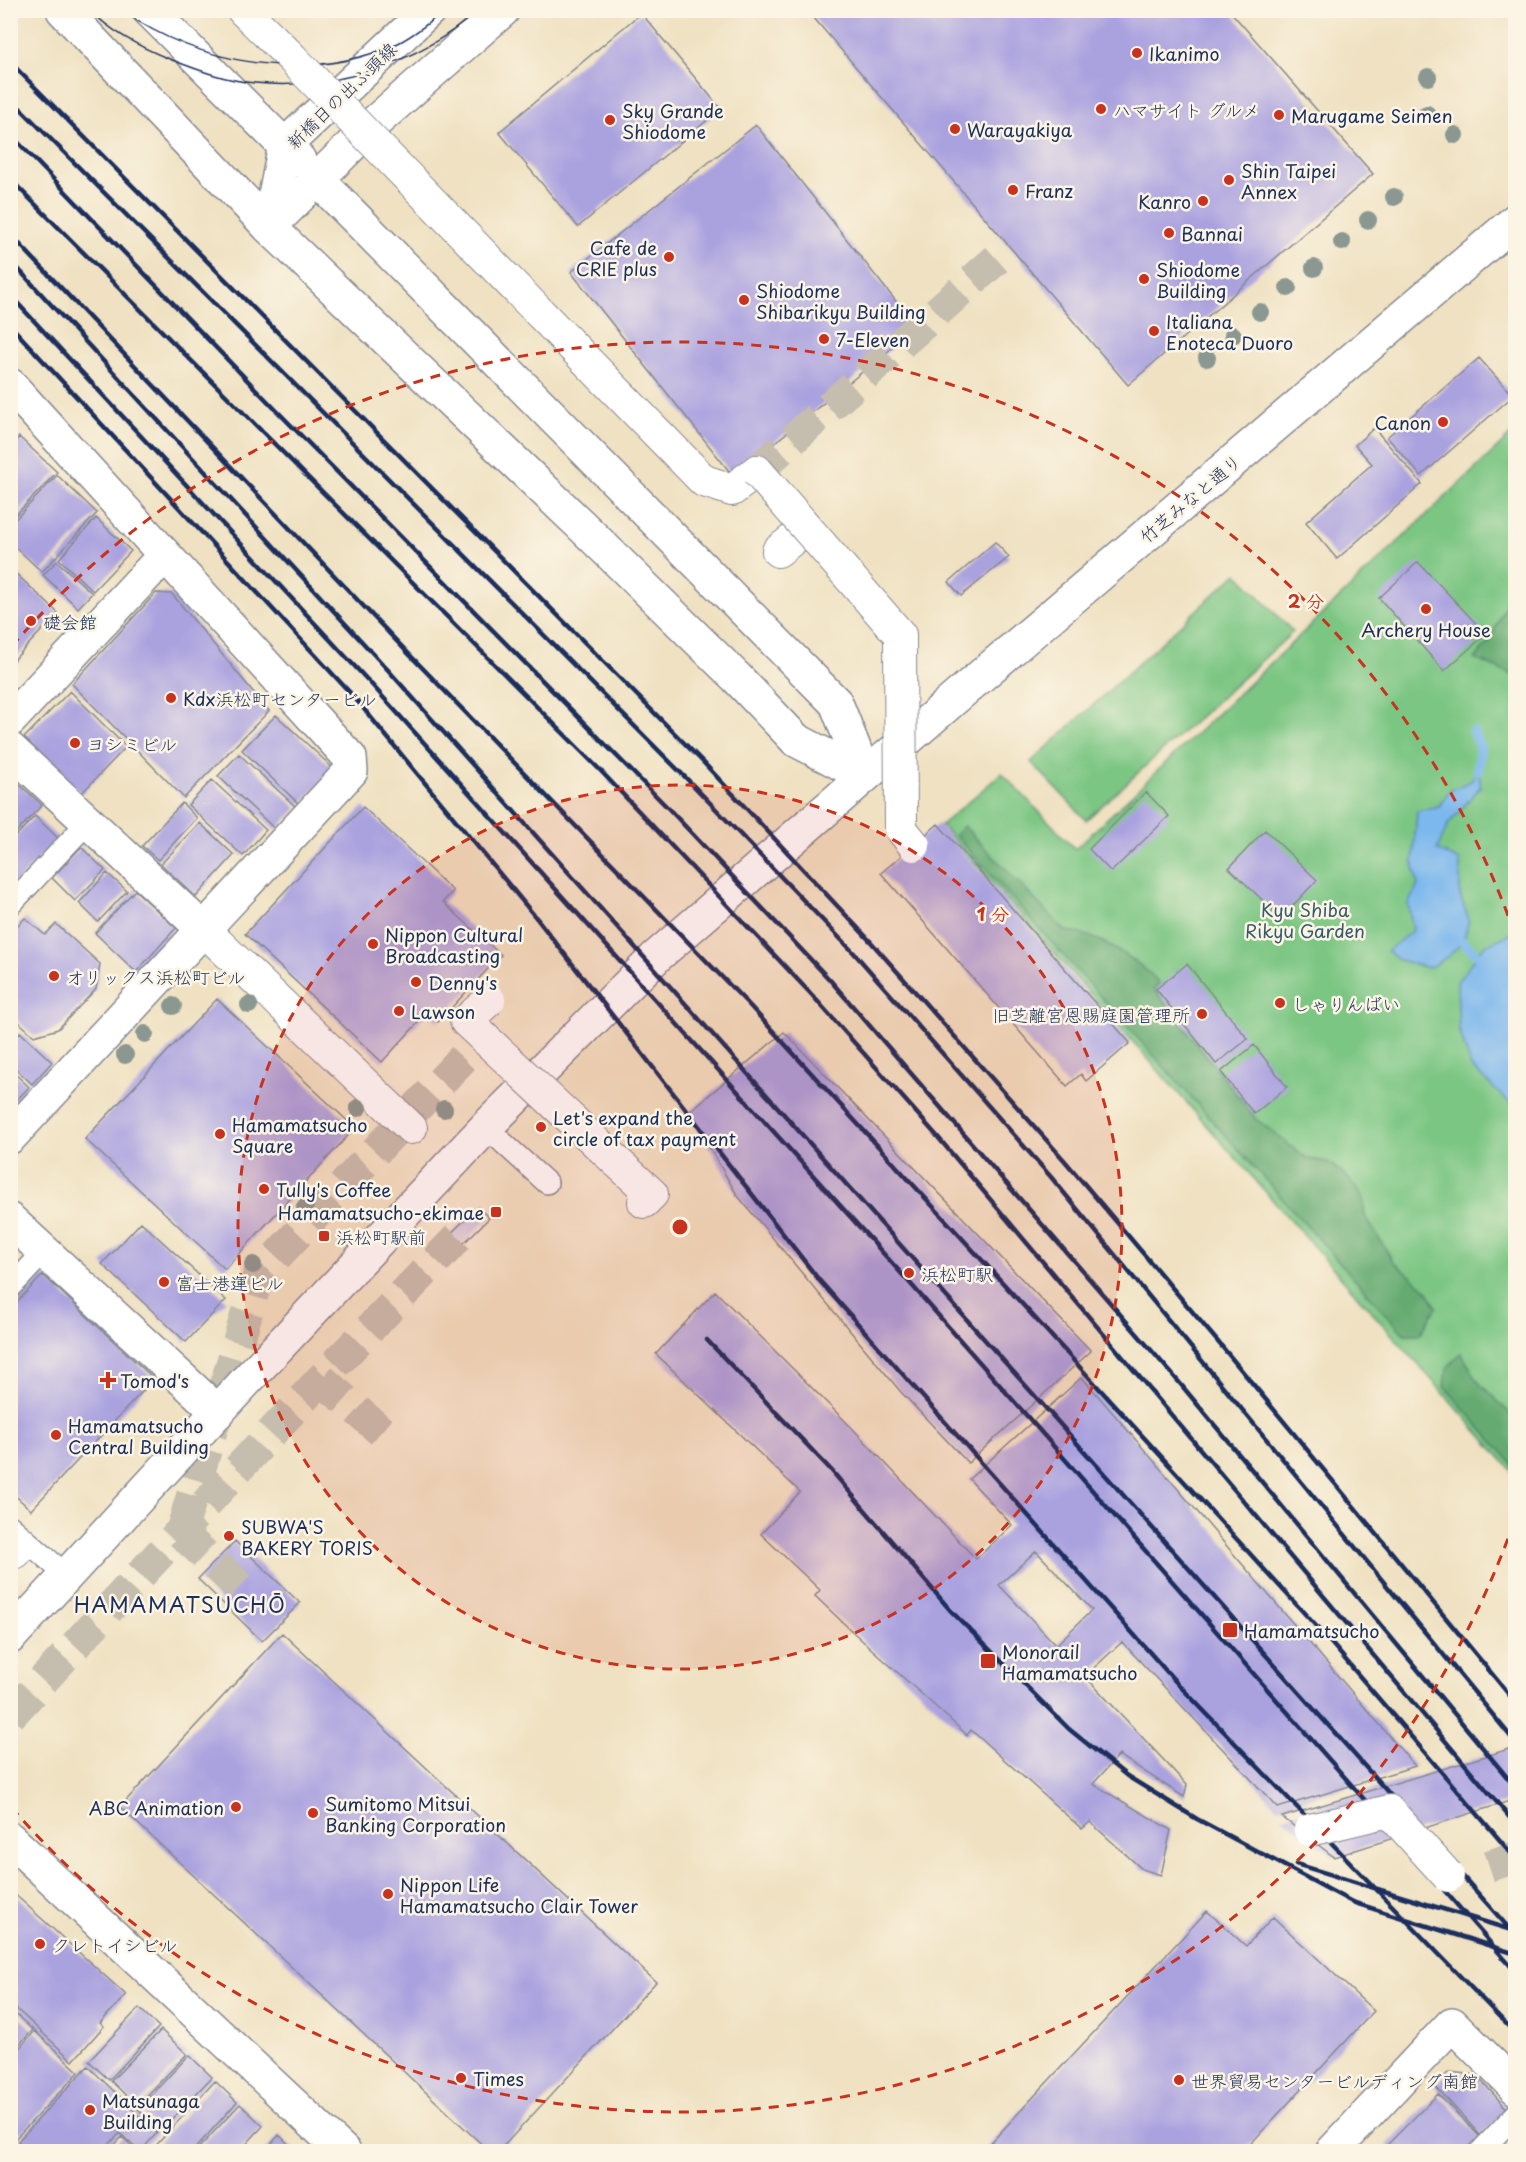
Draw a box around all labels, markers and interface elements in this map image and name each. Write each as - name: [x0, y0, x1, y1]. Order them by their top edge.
- street label: 新橋日の出ふ頭線: [280, 35, 402, 155]
- place label: Ikanimo: [1149, 40, 1219, 67]
- marker: Ikanimo: [1130, 46, 1144, 60]
- place label: ハマサイト グルメ: [1113, 96, 1260, 123]
- place label: Sky Grande Shiodome: [622, 97, 724, 145]
- marker: ハマサイト グルメ: [1094, 102, 1108, 116]
- place label: Marugame Seimen: [1291, 102, 1453, 129]
- marker: Marugame Seimen: [1272, 108, 1286, 122]
- marker: Sky Grande Shiodome: [603, 113, 617, 127]
- place label: Warayakiya: [967, 116, 1073, 143]
- marker: Warayakiya: [948, 122, 962, 136]
- place label: Shin Taipei Annex: [1241, 157, 1336, 205]
- marker: Shin Taipei Annex: [1222, 173, 1236, 187]
- place label: Franz: [1025, 177, 1074, 204]
- marker: Franz: [1006, 183, 1020, 197]
- place label: Kanro: [1138, 188, 1191, 215]
- marker: Kanro: [1196, 194, 1210, 208]
- place label: Bannai: [1181, 220, 1243, 247]
- marker: Bannai: [1162, 226, 1176, 240]
- place label: Cafe de CRIE plus: [576, 234, 657, 282]
- marker: Cafe de CRIE plus: [662, 250, 676, 264]
- place label: Shiodome Building: [1156, 256, 1240, 304]
- marker: Shiodome Building: [1137, 272, 1151, 286]
- place label: Shiodome Shibarikyu Building: [756, 277, 926, 325]
- marker: Shiodome Shibarikyu Building: [737, 293, 751, 307]
- place label: Italiana Enoteca Duoro: [1166, 308, 1293, 356]
- marker: Italiana Enoteca Duoro: [1147, 324, 1161, 338]
- place label: 7-Eleven: [836, 326, 910, 353]
- marker: 7-Eleven: [817, 332, 831, 346]
- place label: Canon: [1375, 409, 1431, 436]
- marker: Canon: [1436, 415, 1450, 429]
- street label: 竹芝みなと通り: [1133, 447, 1247, 549]
- text: 2 分: [1288, 587, 1324, 614]
- marker: Archery House: [1419, 602, 1433, 616]
- place label: 礎会館: [43, 608, 97, 635]
- marker: 礎会館: [24, 614, 38, 628]
- place label: Archery House: [1361, 616, 1491, 643]
- place label: Kdx浜松町センタービル: [183, 685, 376, 712]
- marker: Kdx浜松町センタービル: [164, 691, 178, 705]
- place label: ヨシミビル: [87, 730, 177, 757]
- marker: ヨシミビル: [68, 736, 82, 750]
- park label: Kyu Shiba Rikyu Garden: [1245, 896, 1365, 944]
- text: 1 分: [977, 900, 1009, 927]
- place label: Nippon Cultural Broadcasting: [385, 921, 523, 969]
- marker: Nippon Cultural Broadcasting: [366, 937, 380, 951]
- place label: オリックス浜松町ビル: [66, 963, 245, 990]
- marker: オリックス浜松町ビル: [47, 969, 61, 983]
- place label: Denny's: [428, 969, 497, 996]
- marker: Denny's: [409, 975, 423, 989]
- place label: しゃりんばい: [1292, 990, 1400, 1017]
- marker: しゃりんばい: [1273, 996, 1287, 1010]
- place label: Lawson: [411, 998, 475, 1025]
- place label: 旧芝離宮恩賜庭園管理所: [992, 1001, 1190, 1028]
- marker: Lawson: [392, 1004, 406, 1018]
- marker: 旧芝離宮恩賜庭園管理所: [1195, 1007, 1209, 1021]
- place label: Let's expand the circle of tax payment: [553, 1104, 736, 1152]
- place label: Hamamatsucho Square: [232, 1111, 367, 1159]
- marker: Let's expand the circle of tax payment: [534, 1120, 548, 1134]
- marker: Hamamatsucho Square: [213, 1127, 227, 1141]
- place label: Tully's Coffee: [276, 1176, 391, 1203]
- marker: Tully's Coffee: [257, 1182, 271, 1196]
- place label: Hamamatsucho-ekimae: [278, 1199, 484, 1226]
- marker: Hamamatsucho-ekimae: [489, 1205, 503, 1219]
- centre of rings: [670, 1217, 690, 1237]
- place label: 浜松町駅前: [336, 1223, 426, 1250]
- marker: 浜松町駅前: [317, 1229, 331, 1243]
- place label: 浜松町駅: [921, 1260, 993, 1287]
- marker: 浜松町駅: [902, 1266, 916, 1280]
- place label: 富士港運ビル: [176, 1269, 284, 1296]
- marker: 富士港運ビル: [157, 1275, 171, 1289]
- place label: Tomod's: [120, 1367, 189, 1394]
- marker: Tomod's: [101, 1373, 115, 1387]
- place label: Hamamatsucho Central Building: [68, 1412, 209, 1460]
- marker: Hamamatsucho Central Building: [49, 1428, 63, 1442]
- place label: SUBWA'S BAKERY TORIS: [241, 1513, 373, 1561]
- marker: SUBWA'S BAKERY TORIS: [222, 1529, 236, 1543]
- district label: HAMAMATSUCHŌ: [74, 1588, 286, 1620]
- place label: Hamamatsucho: [1244, 1617, 1379, 1644]
- marker: Hamamatsucho: [1221, 1621, 1239, 1639]
- place label: Monorail Hamamatsucho: [1002, 1638, 1137, 1686]
- marker: Monorail Hamamatsucho: [979, 1652, 997, 1670]
- place label: Sumitomo Mitsui Banking Corporation: [325, 1790, 506, 1838]
- place label: ABC Animation: [89, 1794, 224, 1821]
- marker: ABC Animation: [229, 1800, 243, 1814]
- marker: Sumitomo Mitsui Banking Corporation: [306, 1806, 320, 1820]
- place label: Nippon Life Hamamatsucho Clair Tower: [400, 1871, 638, 1919]
- marker: Nippon Life Hamamatsucho Clair Tower: [381, 1887, 395, 1901]
- place label: クレトイシビル: [52, 1931, 177, 1958]
- marker: クレトイシビル: [33, 1937, 47, 1951]
- place label: Times: [473, 2065, 524, 2092]
- place label: 世界貿易センタービルディング南館: [1191, 2067, 1478, 2094]
- marker: Times: [454, 2071, 468, 2085]
- marker: 世界貿易センタービルディング南館: [1172, 2073, 1186, 2087]
- place label: Matsunaga Building: [102, 2087, 200, 2135]
- marker: Matsunaga Building: [83, 2103, 97, 2117]

